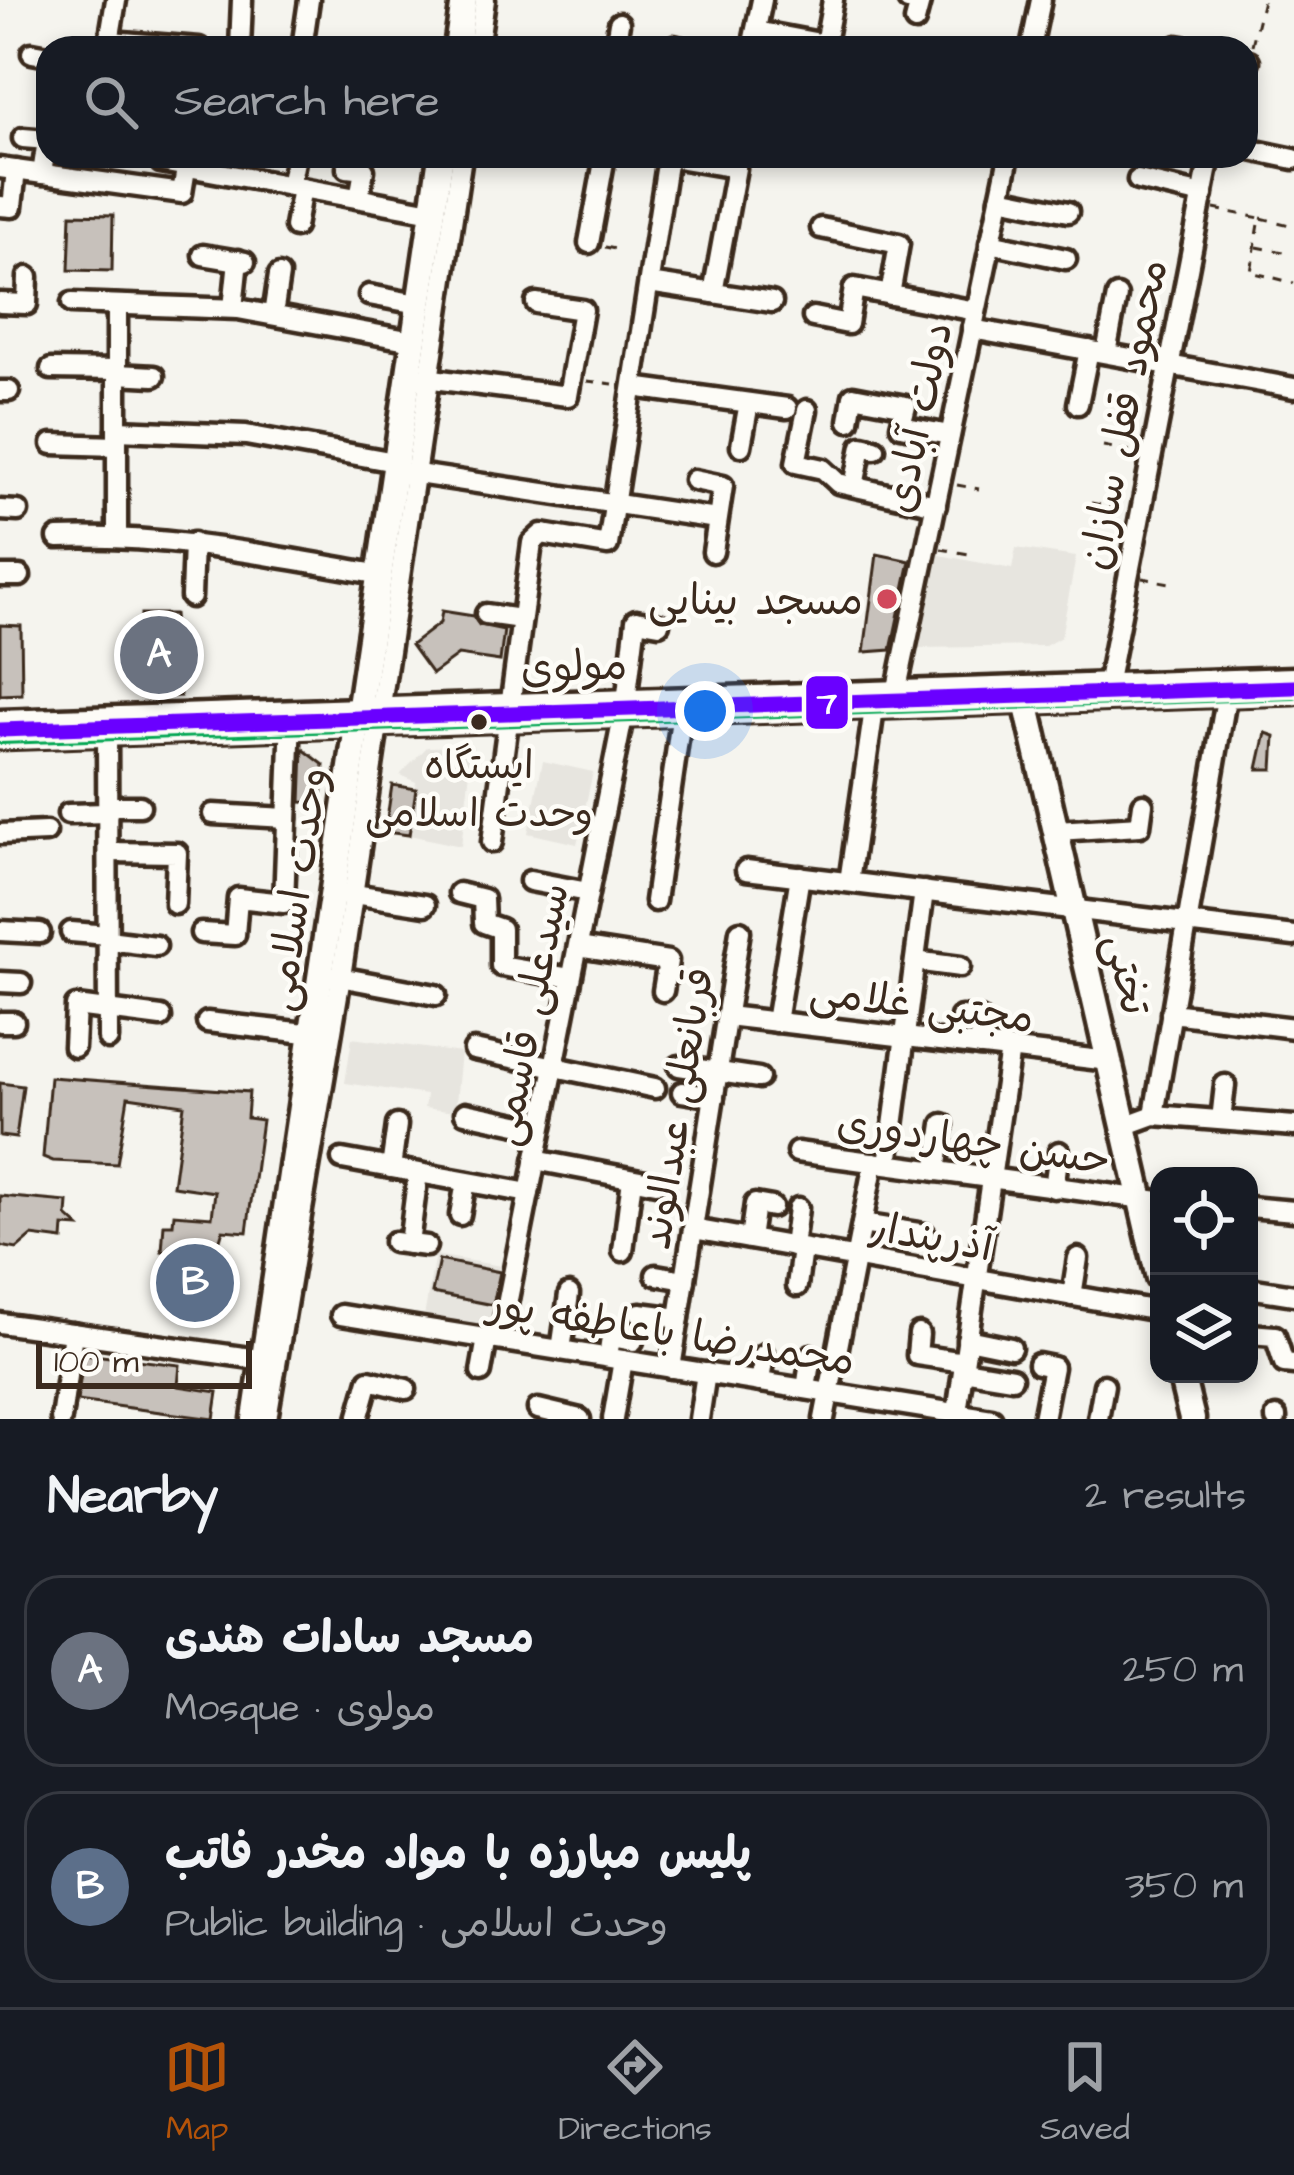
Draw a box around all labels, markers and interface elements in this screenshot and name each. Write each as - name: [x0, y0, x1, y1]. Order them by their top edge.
- search box: [36, 36, 1258, 168]
- icon: search: [78, 69, 144, 135]
- text: Search here: [174, 71, 440, 133]
- street label: محمود قفل سازان: [1066, 254, 1183, 575]
- street label: دولت آبادی: [871, 317, 968, 519]
- place label: مسجد بینایی: [648, 573, 863, 631]
- marker: مسجد بینایی: [874, 586, 900, 612]
- pin: A: [120, 610, 198, 700]
- street label: مولوی: [520, 637, 628, 699]
- line badge: 7: [804, 674, 850, 731]
- your location: [675, 681, 735, 741]
- text: 7: [816, 681, 838, 727]
- marker: ایستگاه وحدت اسلامی: [468, 711, 490, 733]
- place label: ایستگاه وحدت اسلامی: [365, 740, 593, 842]
- street label: وحدت اسلامی: [252, 764, 344, 1015]
- street label: سیدعلی قاسمی: [477, 878, 585, 1151]
- street label: تختی: [1089, 928, 1164, 1022]
- street label: قربانعلی عبدالوند: [628, 963, 730, 1254]
- street label: مجتبی غلامی: [806, 963, 1037, 1049]
- street label: حسن چهاردوری: [833, 1095, 1114, 1191]
- map controls: [1150, 1167, 1258, 1383]
- button: locate: [1150, 1167, 1258, 1275]
- street label: آذرپندار: [865, 1199, 999, 1278]
- pin: B: [156, 1238, 234, 1328]
- button: layers: [1150, 1275, 1258, 1383]
- street label: محمدرضا باعاطفه پور: [481, 1276, 859, 1392]
- scale bar: [36, 1335, 252, 1388]
- text: 100 m: [54, 1339, 139, 1385]
- text: Nearby: [48, 1462, 218, 1533]
- text: 2 results: [1085, 1470, 1246, 1524]
- text: مسجد سادات هندی: [165, 1608, 534, 1670]
- text: A: [78, 1644, 102, 1698]
- text: 250 m: [1122, 1644, 1243, 1698]
- text: Mosque · مولوی: [165, 1682, 435, 1736]
- text: پلیس مبارزه با مواد مخدر فاتب: [165, 1824, 751, 1886]
- text: B: [76, 1860, 104, 1914]
- text: 350 m: [1125, 1860, 1243, 1914]
- text: Public building · وحدت اسلامی: [165, 1898, 668, 1952]
- tab: Map: [164, 2034, 230, 2152]
- tab: Directions: [558, 2034, 712, 2152]
- tab: Saved: [1040, 2034, 1130, 2152]

